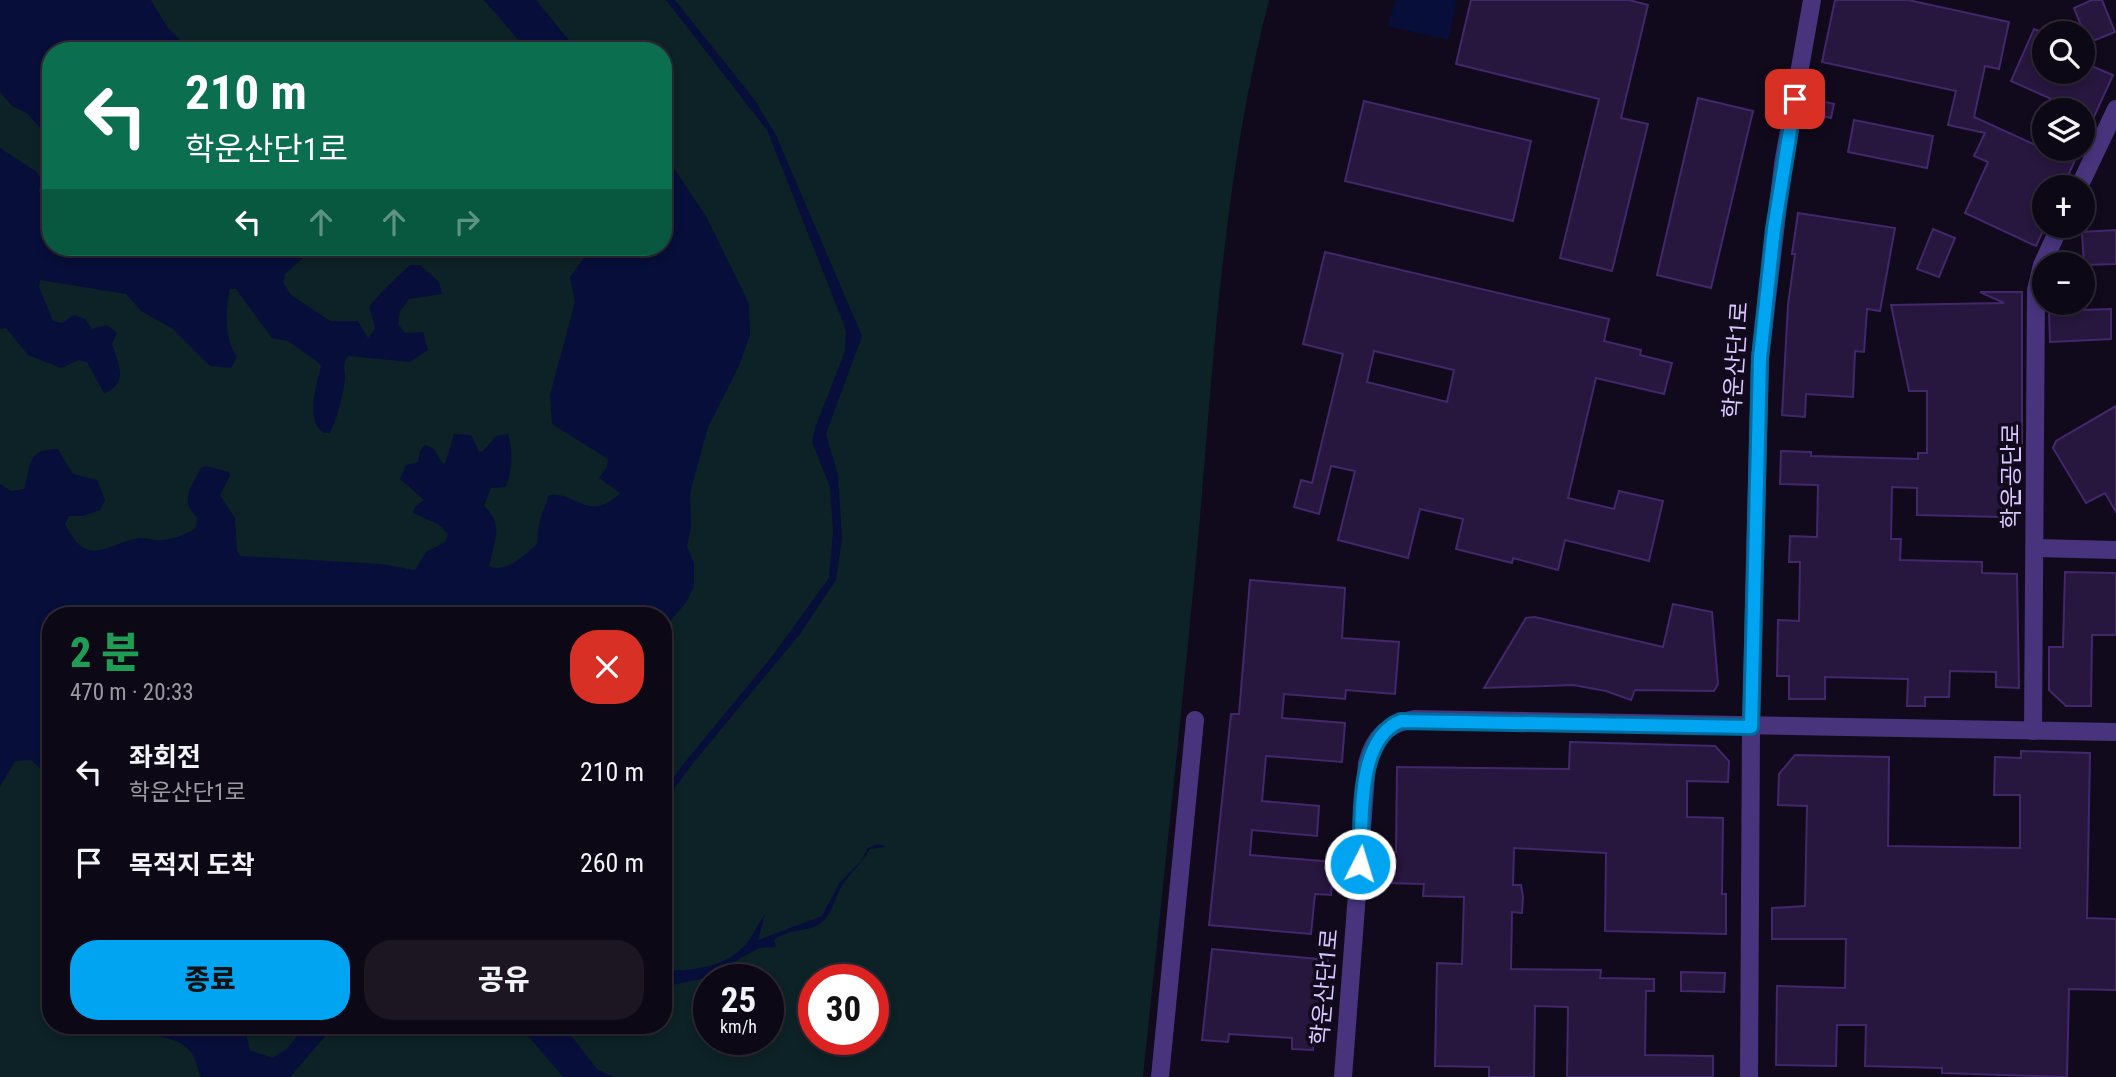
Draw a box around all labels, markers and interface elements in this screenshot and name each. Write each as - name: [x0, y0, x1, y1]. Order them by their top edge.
- map controls: [2032, 21, 2095, 315]
- button: search: [2032, 21, 2095, 84]
- text: 210 m: [185, 64, 307, 121]
- pin: [1765, 69, 1825, 129]
- icon: left: [70, 70, 161, 161]
- icon: arrive: [1776, 80, 1814, 118]
- button: layers: [2032, 98, 2095, 161]
- text: 학운산단1로: [185, 130, 348, 168]
- button: +: [2032, 175, 2095, 238]
- icon: left: [229, 203, 267, 241]
- icon: ahead: [302, 203, 340, 241]
- icon: ahead: [375, 203, 413, 241]
- icon: right: [448, 203, 486, 241]
- button: −: [2032, 252, 2095, 315]
- street label: 학운산단1로: [1718, 301, 1754, 419]
- street label: 학운공단로: [1998, 423, 2025, 529]
- text: 2 분: [70, 628, 140, 677]
- button: close: [570, 630, 644, 704]
- text: 470 m · 20:33: [70, 679, 194, 706]
- text: 좌회전: [129, 742, 201, 772]
- icon: left: [70, 753, 108, 791]
- text: 210 m: [580, 757, 644, 787]
- text: 학운산단1로: [129, 779, 246, 806]
- position arrow: [1323, 827, 1397, 901]
- icon: arrive: [70, 844, 108, 882]
- text: 260 m: [580, 848, 644, 878]
- text: 목적지 도착: [129, 850, 255, 880]
- street label: 학운산단1로: [1306, 927, 1344, 1047]
- button: 종료: [70, 940, 350, 1020]
- button: 공유: [364, 940, 644, 1020]
- speed limit sign: 30: [798, 964, 889, 1055]
- text: 25: [721, 980, 756, 1021]
- text: km/h: [720, 1016, 757, 1037]

